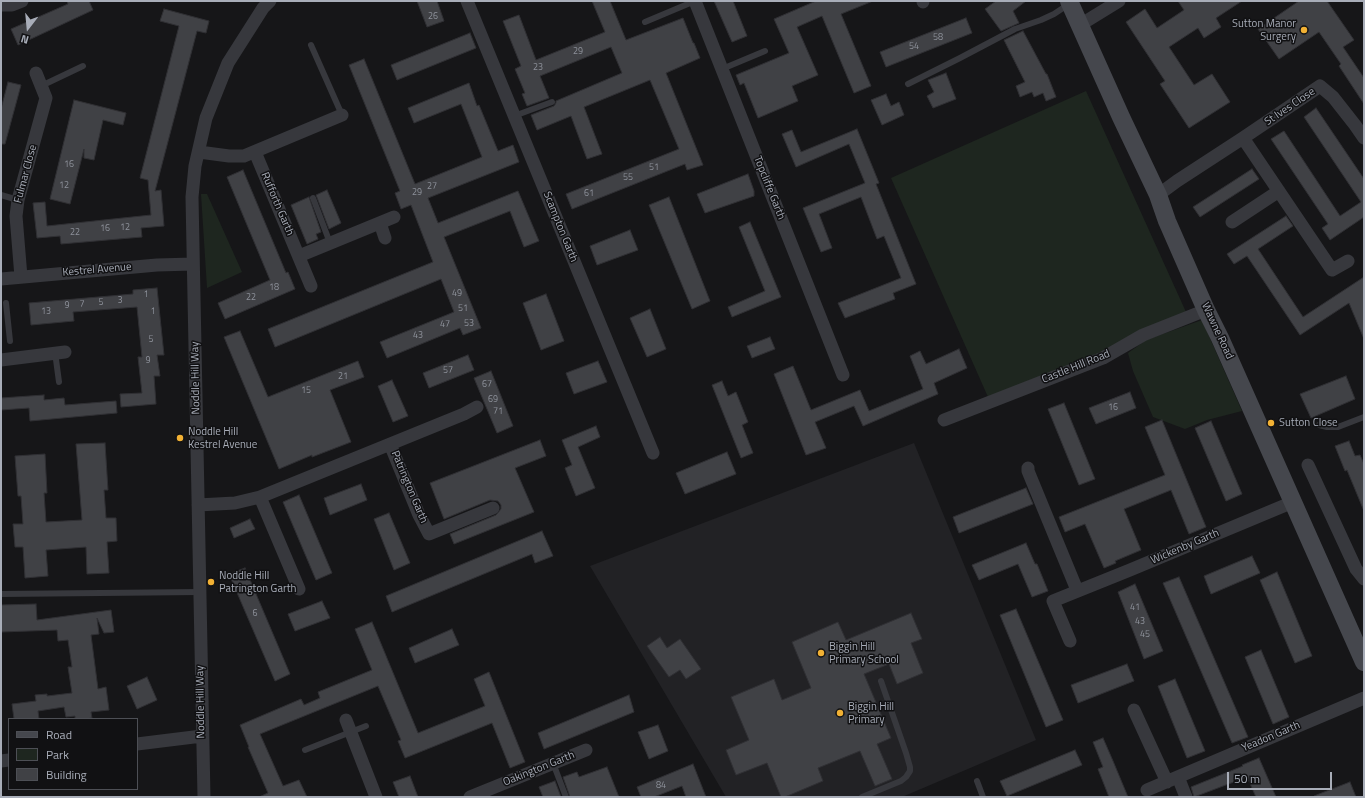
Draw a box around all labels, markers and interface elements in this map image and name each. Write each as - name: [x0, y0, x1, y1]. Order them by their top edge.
- north arrow: [8, 8, 48, 48]
- house number: 26: [428, 12, 438, 22]
- place label: Sutton Manor Surgery: [1232, 17, 1296, 43]
- marker: Sutton Manor Surgery: [1299, 25, 1309, 35]
- text: N: [19, 31, 31, 48]
- house number: 58: [933, 33, 943, 43]
- house number: 54: [909, 42, 919, 52]
- house number: 29: [573, 47, 583, 57]
- house number: 23: [533, 63, 543, 73]
- street label: St Ives Close: [1262, 85, 1318, 129]
- street label: Fulmar Close: [12, 143, 40, 205]
- street label: Topcliffe Garth: [750, 154, 788, 222]
- house number: 16: [64, 160, 74, 170]
- house number: 51: [649, 163, 659, 173]
- street label: Rufforth Garth: [258, 170, 296, 238]
- house number: 55: [623, 173, 633, 183]
- house number: 12: [59, 181, 69, 191]
- house number: 27: [427, 182, 437, 192]
- house number: 29: [412, 188, 422, 198]
- house number: 61: [584, 189, 594, 199]
- street label: Scampton Garth: [540, 190, 580, 264]
- house number: 12: [120, 223, 130, 233]
- house number: 16: [100, 224, 110, 234]
- house number: 22: [70, 228, 80, 238]
- street label: Kestrel Avenue: [62, 260, 132, 280]
- house number: 18: [269, 283, 279, 293]
- house number: 49: [452, 289, 462, 299]
- house number: 1: [143, 290, 149, 300]
- house number: 22: [246, 293, 256, 303]
- house number: 3: [117, 296, 123, 306]
- house number: 5: [98, 298, 104, 308]
- house number: 7: [79, 300, 85, 310]
- street label: Wawne Road: [1198, 300, 1236, 362]
- house number: 9: [64, 301, 70, 311]
- house number: 51: [458, 304, 468, 314]
- house number: 13: [41, 307, 51, 317]
- house number: 1: [150, 307, 156, 317]
- house number: 53: [464, 319, 474, 329]
- house number: 47: [440, 320, 450, 330]
- house number: 43: [413, 331, 423, 341]
- house number: 5: [148, 335, 154, 345]
- street label: Noddle Hill Way: [189, 341, 203, 415]
- street label: Castle Hill Road: [1040, 347, 1112, 387]
- house number: 9: [145, 356, 151, 366]
- house number: 57: [443, 366, 453, 376]
- house number: 21: [338, 372, 348, 382]
- house number: 67: [482, 380, 492, 390]
- house number: 15: [301, 386, 311, 396]
- house number: 69: [488, 395, 498, 405]
- house number: 16: [1108, 403, 1118, 413]
- house number: 71: [493, 407, 503, 417]
- place label: Sutton Close: [1279, 416, 1338, 430]
- marker: Sutton Close: [1266, 418, 1276, 428]
- place label: Noddle Hill Kestrel Avenue: [188, 425, 257, 451]
- marker: Noddle Hill Kestrel Avenue: [175, 433, 185, 443]
- street label: Patrington Garth: [388, 449, 430, 525]
- street label: Wickenby Garth: [1149, 527, 1221, 567]
- place label: Noddle Hill Patrington Garth: [219, 569, 296, 595]
- marker: Noddle Hill Patrington Garth: [206, 577, 216, 587]
- house number: 41: [1130, 603, 1140, 613]
- house number: 6: [252, 609, 258, 619]
- house number: 43: [1135, 617, 1145, 627]
- house number: 45: [1140, 630, 1150, 640]
- place label: Biggin Hill Primary School: [829, 640, 899, 666]
- marker: Biggin Hill Primary School: [816, 648, 826, 658]
- street label: Noddle Hill Way: [194, 665, 208, 739]
- place label: Biggin Hill Primary: [848, 700, 894, 726]
- marker: Biggin Hill Primary: [835, 708, 845, 718]
- legend: [8, 718, 138, 790]
- street label: Yeadon Garth: [1240, 719, 1302, 755]
- text: Road: [46, 725, 72, 744]
- text: Park: [46, 745, 69, 764]
- street label: Oakington Garth: [501, 749, 577, 789]
- scale bar: [1229, 764, 1334, 790]
- text: Building: [46, 765, 87, 784]
- text: 50 m: [1234, 769, 1260, 788]
- house number: 84: [656, 781, 666, 791]

